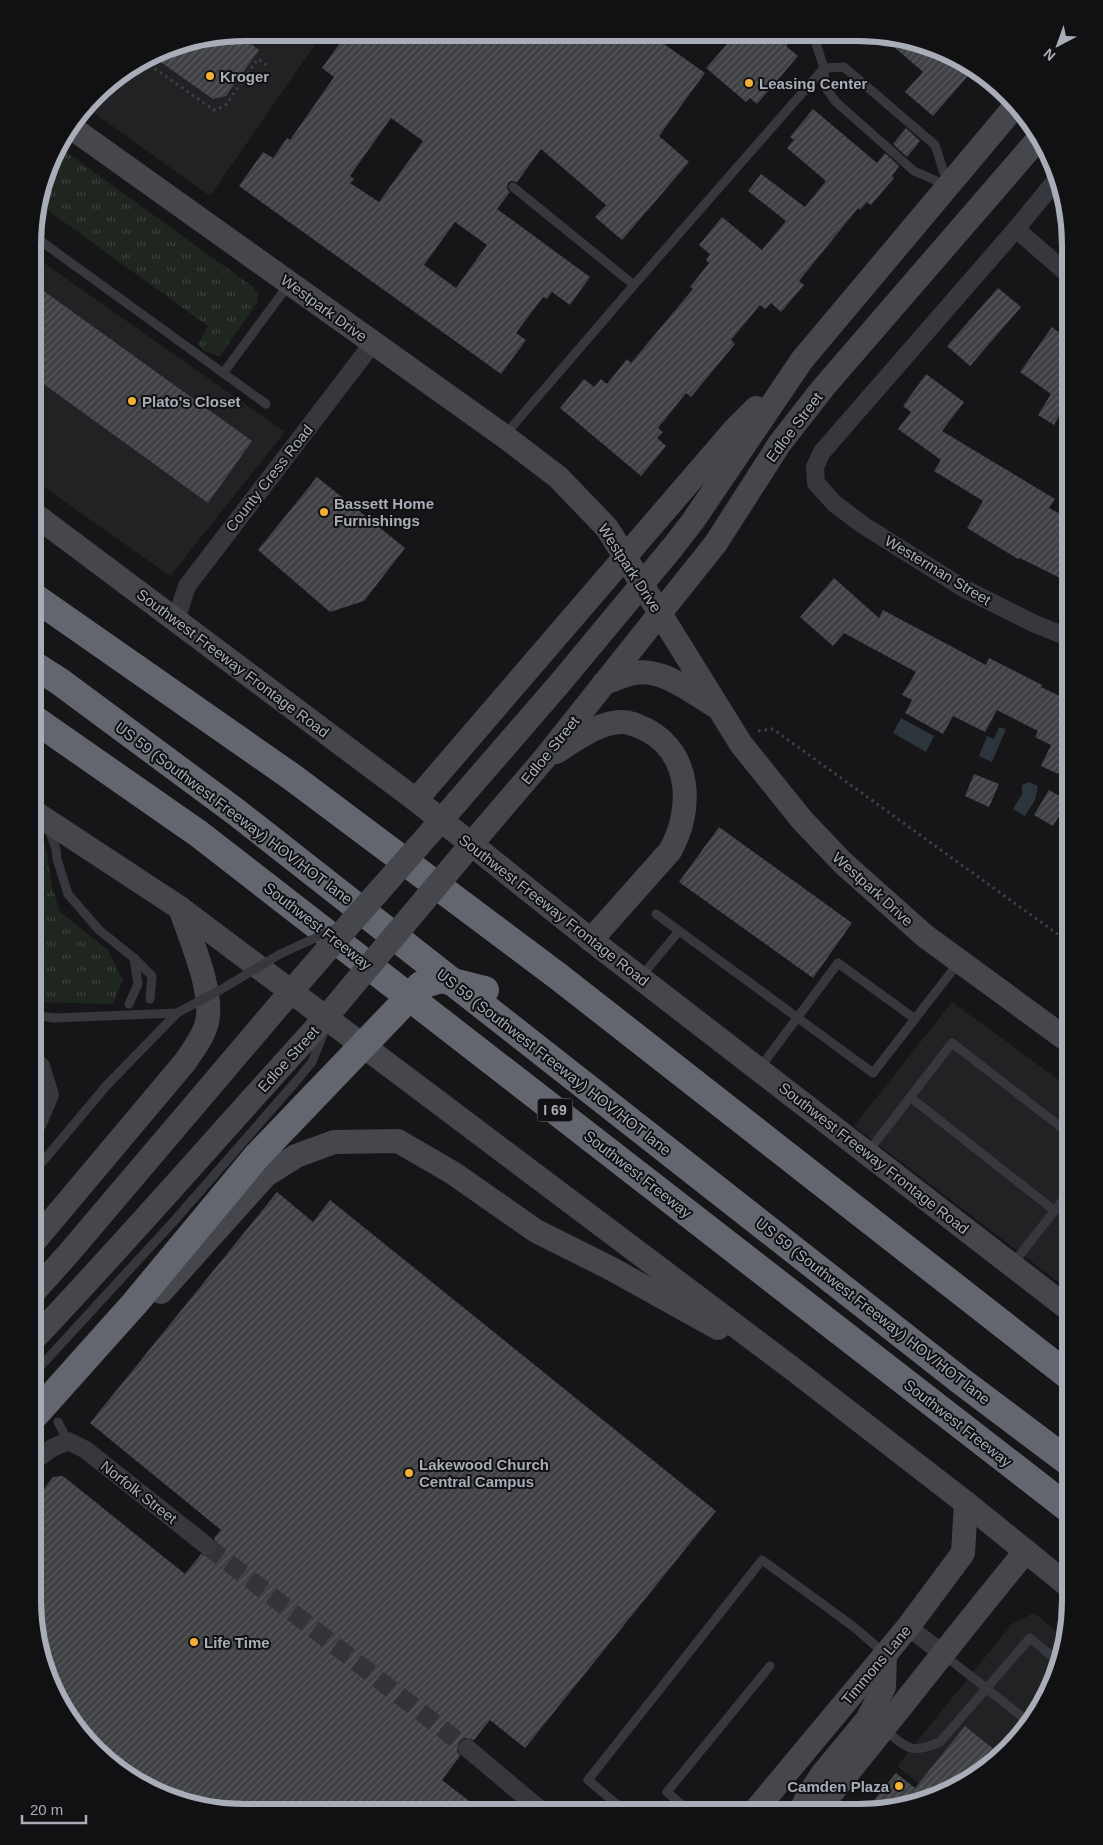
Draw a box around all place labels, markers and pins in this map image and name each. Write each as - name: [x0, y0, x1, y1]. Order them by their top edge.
- place label: Kroger: [220, 68, 269, 85]
- marker: Kroger: [204, 70, 216, 82]
- place label: Leasing Center: [759, 75, 868, 92]
- marker: Leasing Center: [743, 77, 755, 89]
- place label: Plato's Closet: [142, 393, 241, 410]
- marker: Plato's Closet: [126, 395, 138, 407]
- place label: Bassett Home Furnishings: [334, 495, 434, 529]
- marker: Bassett Home Furnishings: [318, 506, 330, 518]
- place label: Lakewood Church Central Campus: [419, 1456, 549, 1490]
- marker: Lakewood Church Central Campus: [403, 1467, 415, 1479]
- place label: Life Time: [204, 1634, 270, 1651]
- marker: Life Time: [188, 1636, 200, 1648]
- place label: Camden Plaza: [787, 1778, 890, 1795]
- marker: Camden Plaza: [893, 1780, 905, 1792]

